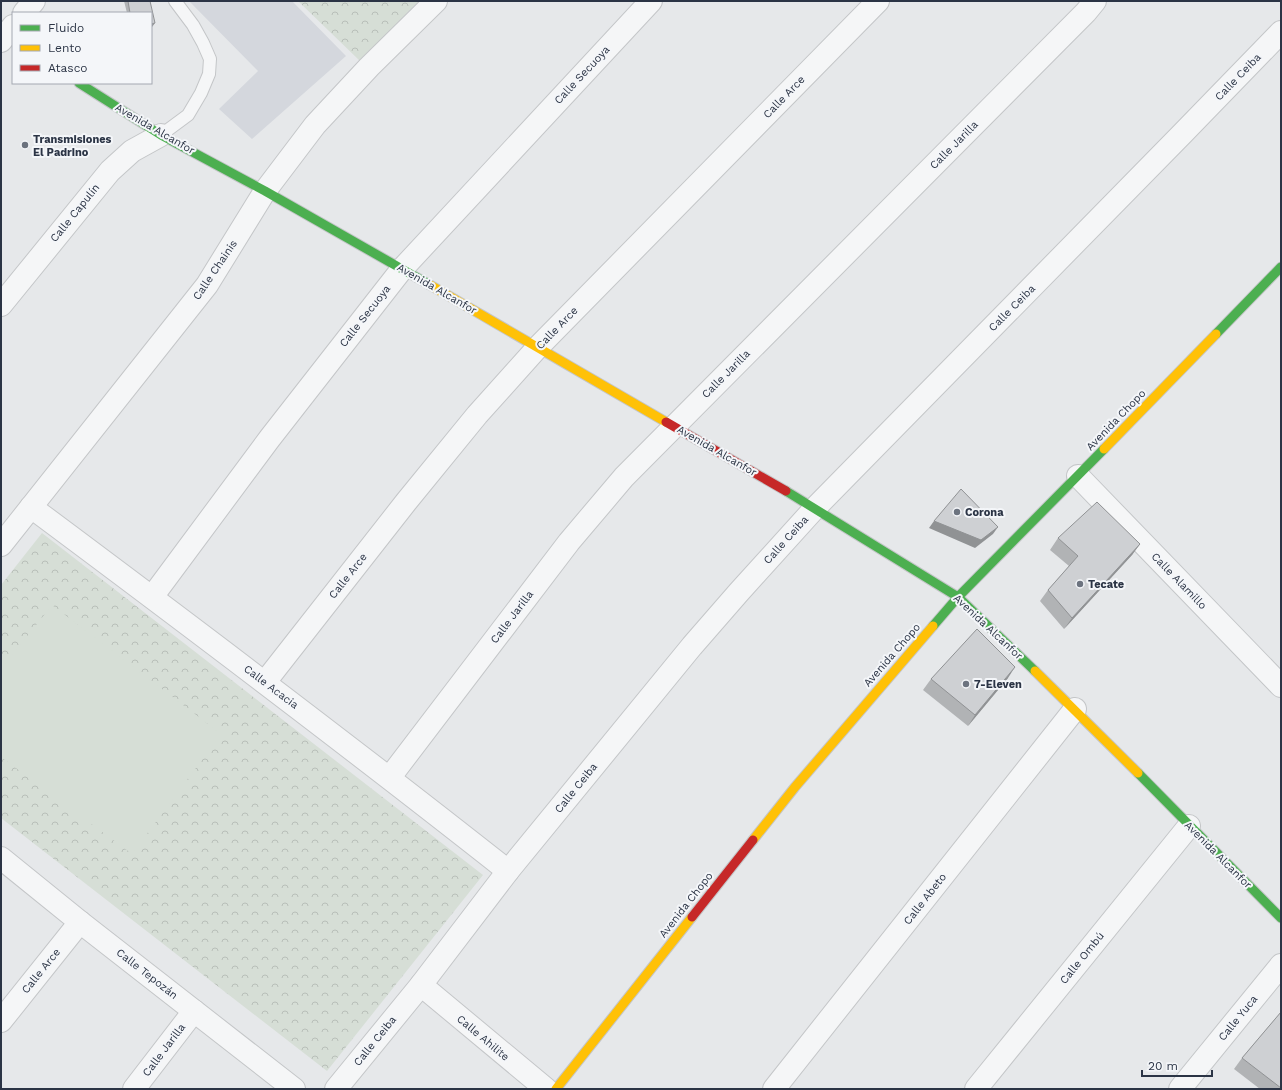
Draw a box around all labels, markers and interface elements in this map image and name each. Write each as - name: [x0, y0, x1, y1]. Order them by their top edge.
- legend: [12, 12, 152, 84]
- text: Fluido: [48, 21, 84, 35]
- text: Lento: [48, 41, 82, 55]
- street label: Calle Secuoya: [552, 43, 612, 107]
- street label: Calle Ceiba: [1212, 51, 1264, 103]
- text: Atasco: [48, 61, 88, 75]
- street label: Calle Arce: [760, 73, 808, 121]
- street label: Avenida Alcanfor: [113, 101, 198, 157]
- street label: Calle Jarilla: [927, 118, 981, 172]
- place label: Transmisiones El Padrino: [33, 133, 112, 159]
- marker: Transmisiones El Padrino: [20, 140, 30, 150]
- street label: Calle Capulín: [48, 181, 102, 245]
- street label: Calle Chainis: [190, 237, 240, 303]
- street label: Avenida Alcanfor: [395, 261, 480, 317]
- street label: Calle Secuoya: [337, 282, 393, 350]
- street label: Calle Ceiba: [986, 282, 1038, 334]
- street label: Calle Arce: [533, 304, 581, 352]
- street label: Calle Jarilla: [699, 347, 753, 401]
- street label: Avenida Chopo: [1084, 387, 1148, 453]
- street label: Avenida Alcanfor: [675, 423, 760, 479]
- place label: Corona: [965, 506, 1004, 519]
- marker: Corona: [952, 507, 962, 517]
- street label: Calle Ceiba: [761, 513, 811, 567]
- street label: Calle Alamillo: [1149, 550, 1209, 612]
- street label: Calle Arce: [326, 551, 370, 601]
- place label: Tecate: [1088, 578, 1124, 591]
- marker: Tecate: [1075, 579, 1085, 589]
- street label: Calle Jarilla: [488, 588, 536, 646]
- street label: Avenida Alcanfor: [951, 592, 1026, 663]
- street label: Avenida Chopo: [861, 621, 923, 689]
- street label: Calle Acacia: [241, 662, 301, 712]
- place label: 7-Eleven: [974, 678, 1022, 691]
- marker: 7-Eleven: [961, 679, 971, 689]
- street label: Calle Ceiba: [552, 760, 600, 816]
- street label: Avenida Alcanfor: [1182, 819, 1255, 892]
- street label: Avenida Chopo: [656, 870, 716, 940]
- street label: Calle Abeto: [901, 871, 949, 927]
- street label: Calle Ombú: [1057, 929, 1107, 987]
- street label: Calle Arce: [19, 946, 63, 996]
- street label: Calle Tepozán: [114, 946, 180, 1002]
- street label: Calle Yuca: [1216, 993, 1260, 1043]
- street label: Calle Ahilite: [454, 1012, 512, 1064]
- street label: Calle Ceiba: [351, 1013, 399, 1069]
- street label: Calle Jarilla: [140, 1021, 188, 1079]
- scale bar: [1142, 1052, 1212, 1078]
- text: 20 m: [1148, 1059, 1178, 1073]

